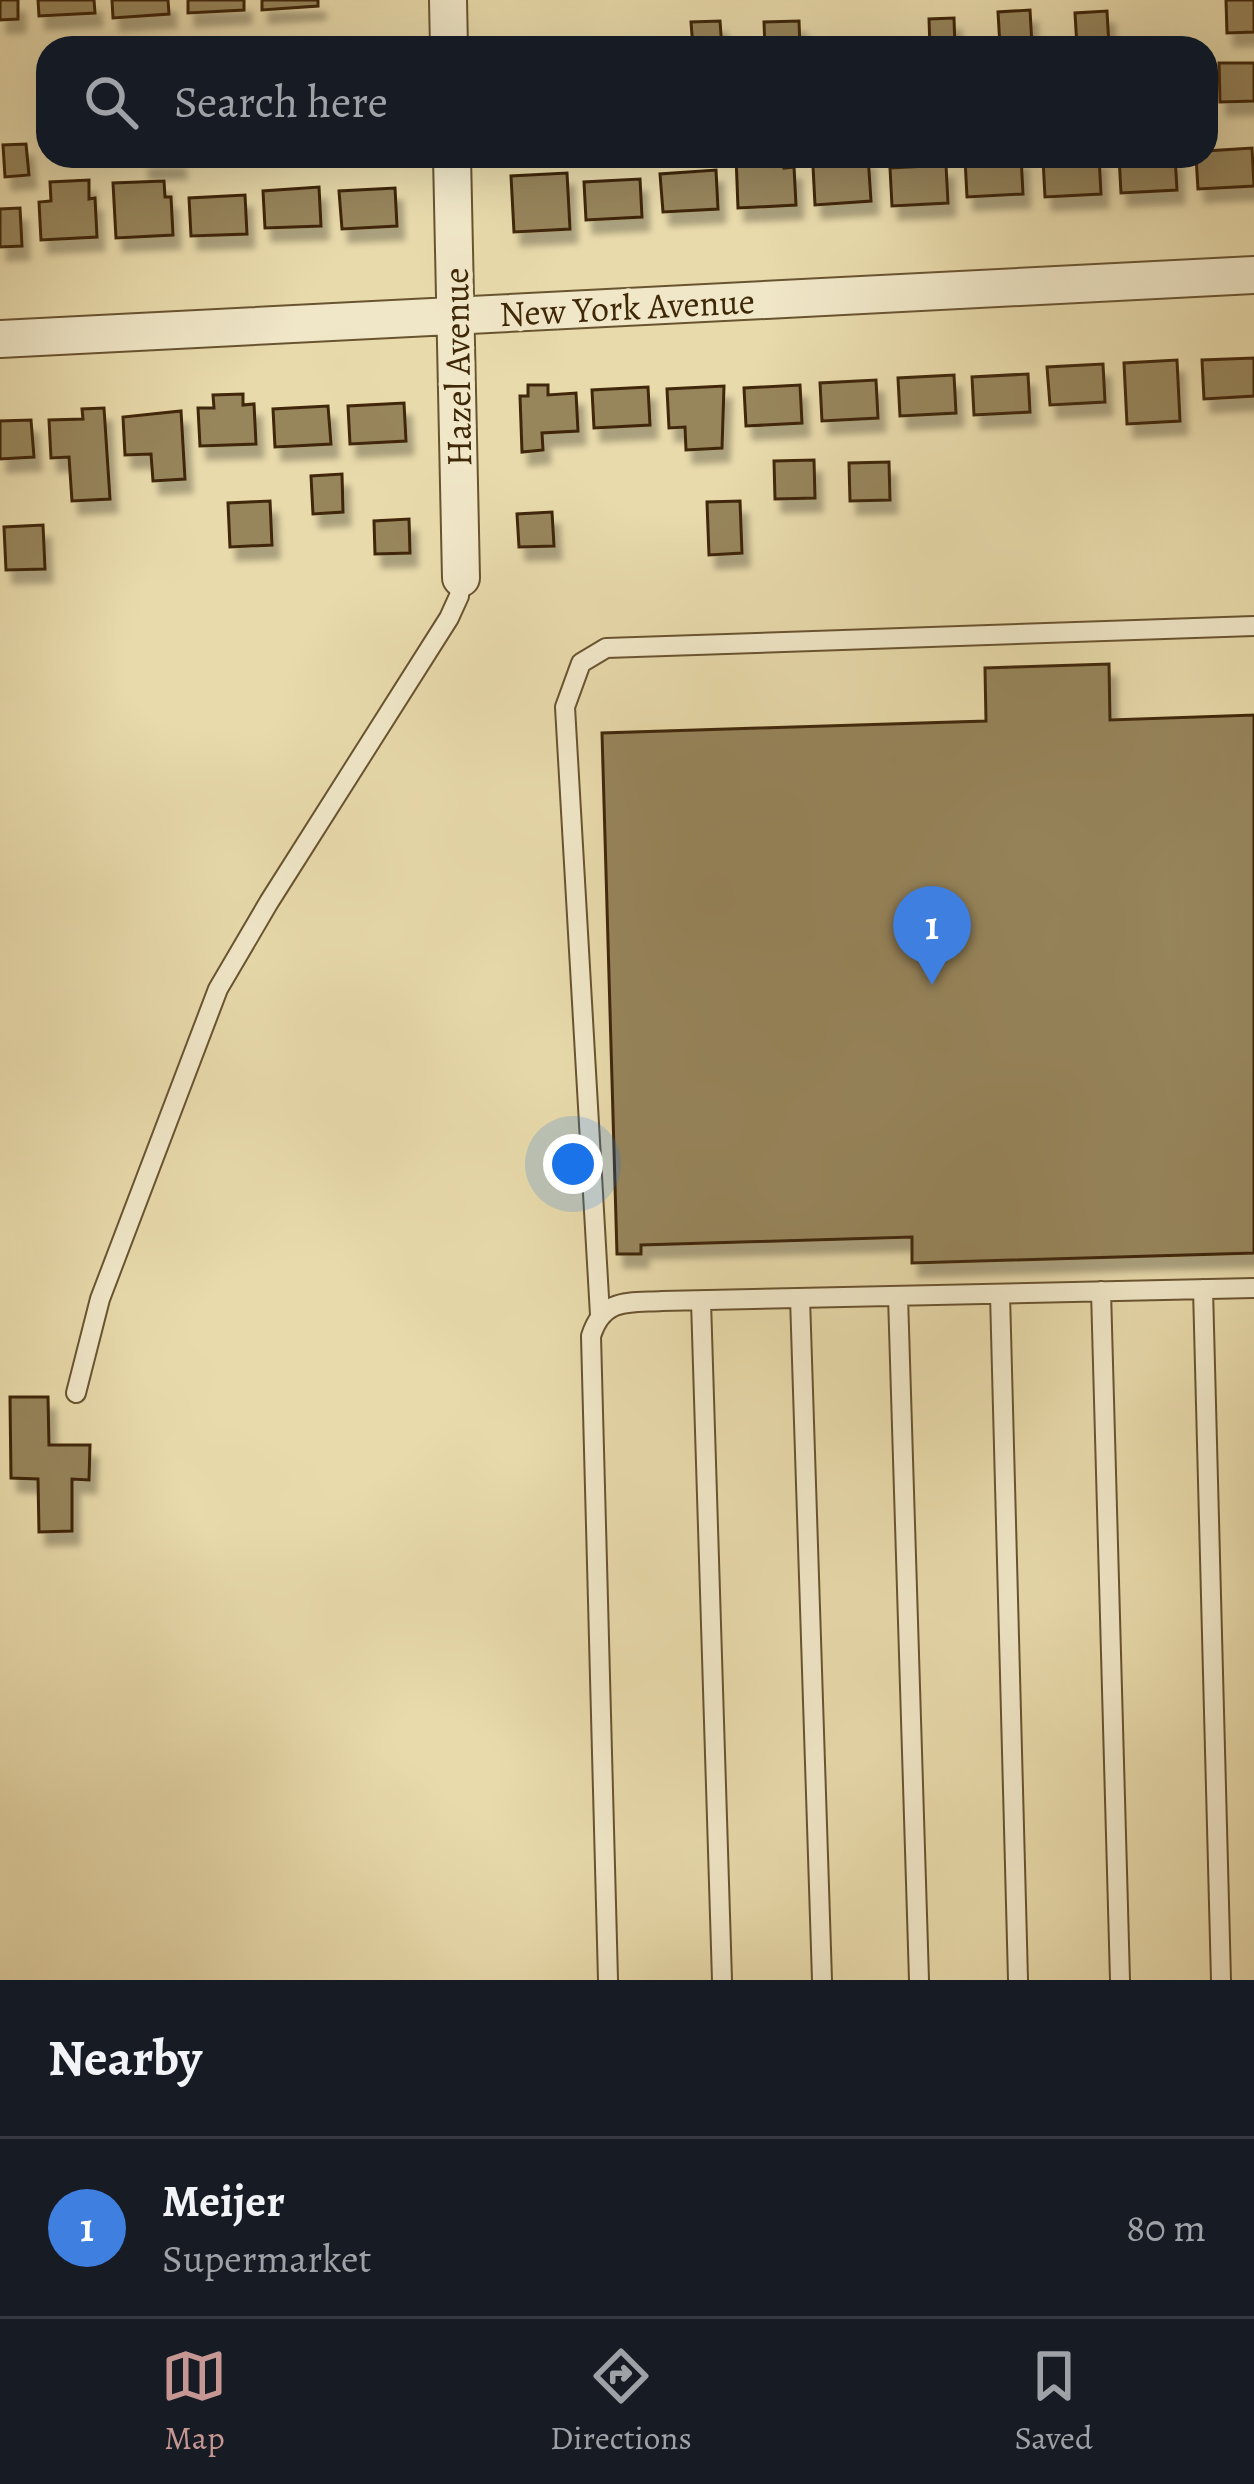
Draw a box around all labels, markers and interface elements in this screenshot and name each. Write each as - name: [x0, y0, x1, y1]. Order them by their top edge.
- search box: [36, 36, 1218, 168]
- icon: search: [78, 69, 144, 135]
- text: Search here: [174, 71, 388, 133]
- street label: Hazel Avenue: [431, 267, 483, 467]
- street label: New York Avenue: [498, 276, 756, 338]
- pin: 1: [893, 886, 971, 985]
- your location: [543, 1134, 603, 1194]
- text: Nearby: [48, 2023, 202, 2093]
- text: Meijer: [162, 2170, 285, 2232]
- text: 1: [80, 2201, 94, 2254]
- text: 80 m: [1126, 2201, 1206, 2254]
- text: Supermarket: [162, 2232, 371, 2285]
- tab: Map: [161, 2343, 227, 2460]
- tab: Directions: [550, 2343, 692, 2460]
- tab: Saved: [1014, 2343, 1093, 2460]

